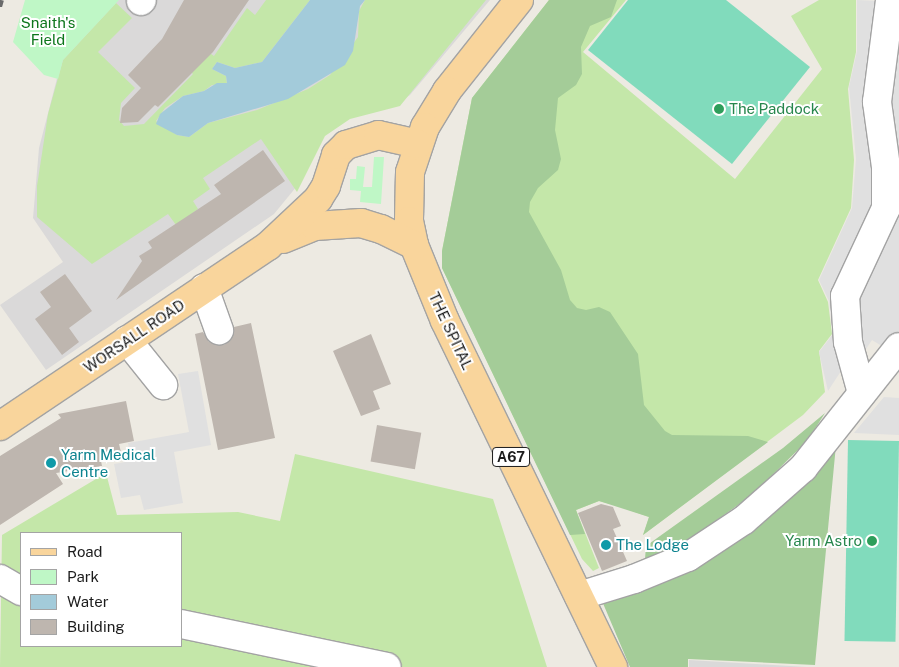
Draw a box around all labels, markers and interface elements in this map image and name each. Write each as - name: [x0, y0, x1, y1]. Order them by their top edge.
- park label: Snaith's Field: [21, 13, 75, 48]
- place label: The Paddock: [729, 100, 819, 118]
- marker: The Paddock: [713, 103, 725, 115]
- street label: THE SPITAL: [425, 289, 477, 373]
- street label: WORSALL ROAD: [80, 296, 188, 376]
- place label: Yarm Medical Centre: [61, 445, 155, 480]
- road number: A67: [491, 446, 531, 468]
- marker: Yarm Medical Centre: [45, 457, 57, 469]
- legend: [20, 532, 182, 647]
- place label: Yarm Astro: [785, 532, 862, 550]
- marker: Yarm Astro: [866, 535, 878, 547]
- place label: The Lodge: [616, 536, 689, 554]
- marker: The Lodge: [600, 539, 612, 551]
- text: Road: [67, 543, 103, 560]
- text: Park: [67, 568, 99, 585]
- text: Water: [67, 593, 109, 610]
- text: Building: [67, 618, 125, 635]

